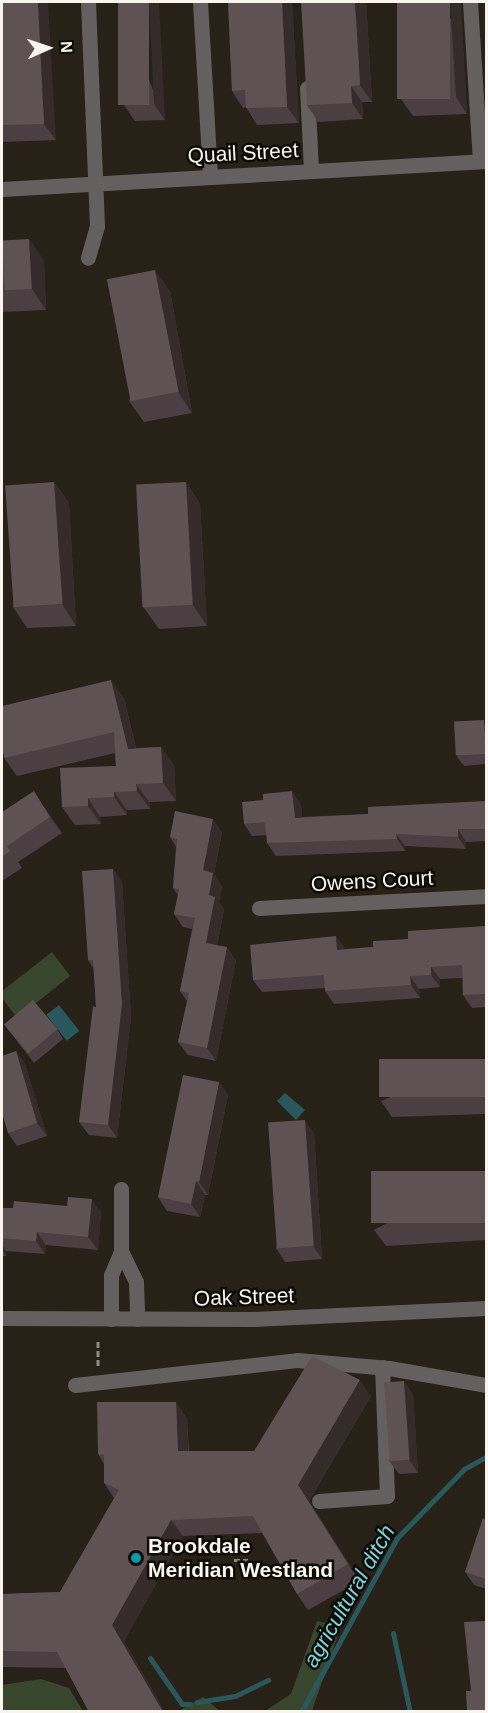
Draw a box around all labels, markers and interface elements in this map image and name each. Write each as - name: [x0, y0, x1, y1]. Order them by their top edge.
- north arrow: [18, 18, 78, 78]
- text: N: [58, 41, 75, 53]
- street label: Quail Street: [187, 138, 299, 168]
- street label: Owens Court: [310, 865, 434, 897]
- street label: Oak Street: [193, 1283, 295, 1311]
- water label: agricultural ditch: [298, 1520, 400, 1672]
- place label: Brookdale Meridian Westland: [148, 1533, 333, 1583]
- marker: Brookdale Meridian Westland: [129, 1551, 143, 1565]

